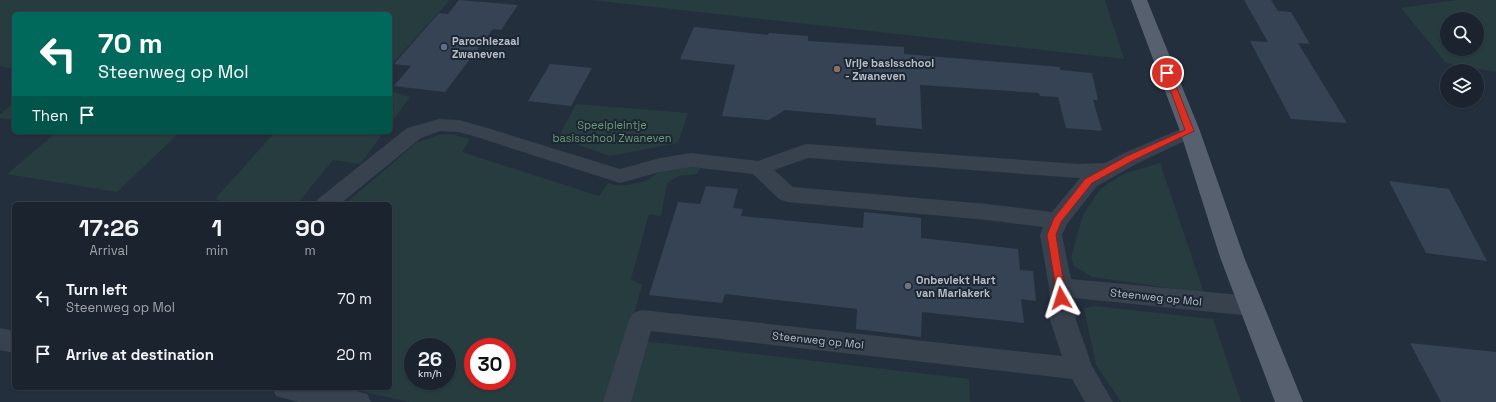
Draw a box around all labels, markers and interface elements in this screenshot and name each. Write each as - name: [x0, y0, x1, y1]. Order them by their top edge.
- map controls: [1440, 12, 1484, 108]
- button: search: [1440, 12, 1484, 56]
- text: 70 m: [98, 25, 163, 61]
- icon: left: [32, 28, 84, 80]
- place label: Parochiezaal Zwaneven: [452, 34, 520, 61]
- marker: Parochiezaal Zwaneven: [439, 42, 449, 52]
- place label: Vrije basisschool - Zwaneven: [845, 56, 934, 83]
- pin: [1150, 56, 1184, 90]
- text: Steenweg op Mol: [98, 60, 249, 83]
- icon: arrive: [1156, 62, 1178, 84]
- marker: Vrije basisschool - Zwaneven: [832, 64, 842, 74]
- button: layers: [1440, 64, 1484, 108]
- icon: arrive: [76, 104, 98, 126]
- text: Then: [32, 106, 68, 125]
- park label: Speelpleintje basisschool Zwaneven: [552, 118, 672, 145]
- text: 17:26: [79, 212, 139, 243]
- text: 1: [212, 212, 222, 243]
- text: 90: [295, 212, 325, 243]
- text: Arrival: [90, 242, 128, 259]
- text: min: [206, 242, 228, 259]
- text: m: [304, 242, 316, 259]
- place label: Onbevlekt Hart van Mariakerk: [916, 273, 996, 300]
- position arrow: [1040, 277, 1082, 319]
- text: Turn left: [66, 280, 128, 299]
- marker: Onbevlekt Hart van Mariakerk: [903, 281, 913, 291]
- street label: Steenweg op Mol: [1109, 285, 1203, 309]
- icon: left: [32, 287, 54, 309]
- text: 70 m: [337, 289, 372, 308]
- text: Steenweg op Mol: [66, 299, 175, 316]
- street label: Steenweg op Mol: [771, 328, 865, 352]
- speed limit sign: 30: [464, 338, 516, 390]
- icon: arrive: [32, 343, 54, 365]
- text: Arrive at destination: [66, 345, 214, 364]
- text: 20 m: [337, 345, 372, 364]
- text: 26: [418, 346, 442, 372]
- text: km/h: [418, 367, 442, 380]

